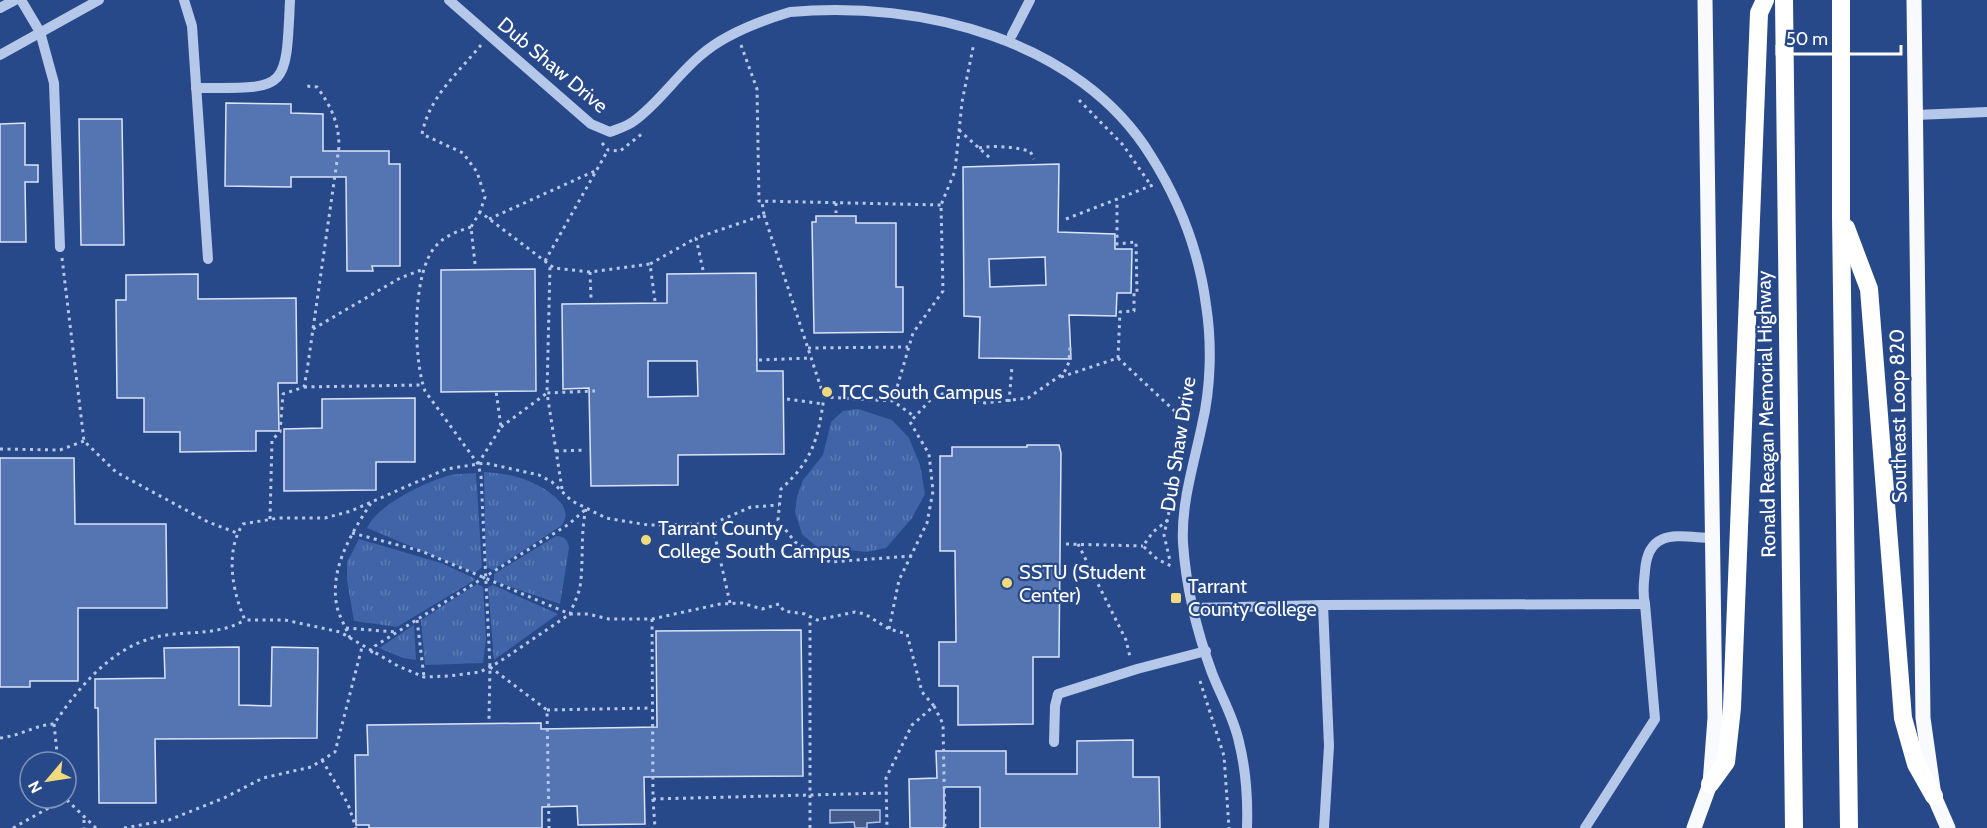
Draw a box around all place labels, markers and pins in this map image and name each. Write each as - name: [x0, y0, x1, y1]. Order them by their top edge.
- place label: TCC South Campus: [839, 380, 1003, 404]
- marker: TCC South Campus: [820, 385, 834, 399]
- place label: Tarrant County College South Campus: [658, 516, 850, 563]
- marker: Tarrant County College South Campus: [639, 533, 653, 547]
- place label: SSTU (Student Center): [1019, 560, 1146, 607]
- place label: Tarrant County College: [1188, 574, 1317, 621]
- marker: SSTU (Student Center): [1000, 576, 1014, 590]
- marker: Tarrant County College: [1169, 591, 1183, 605]

